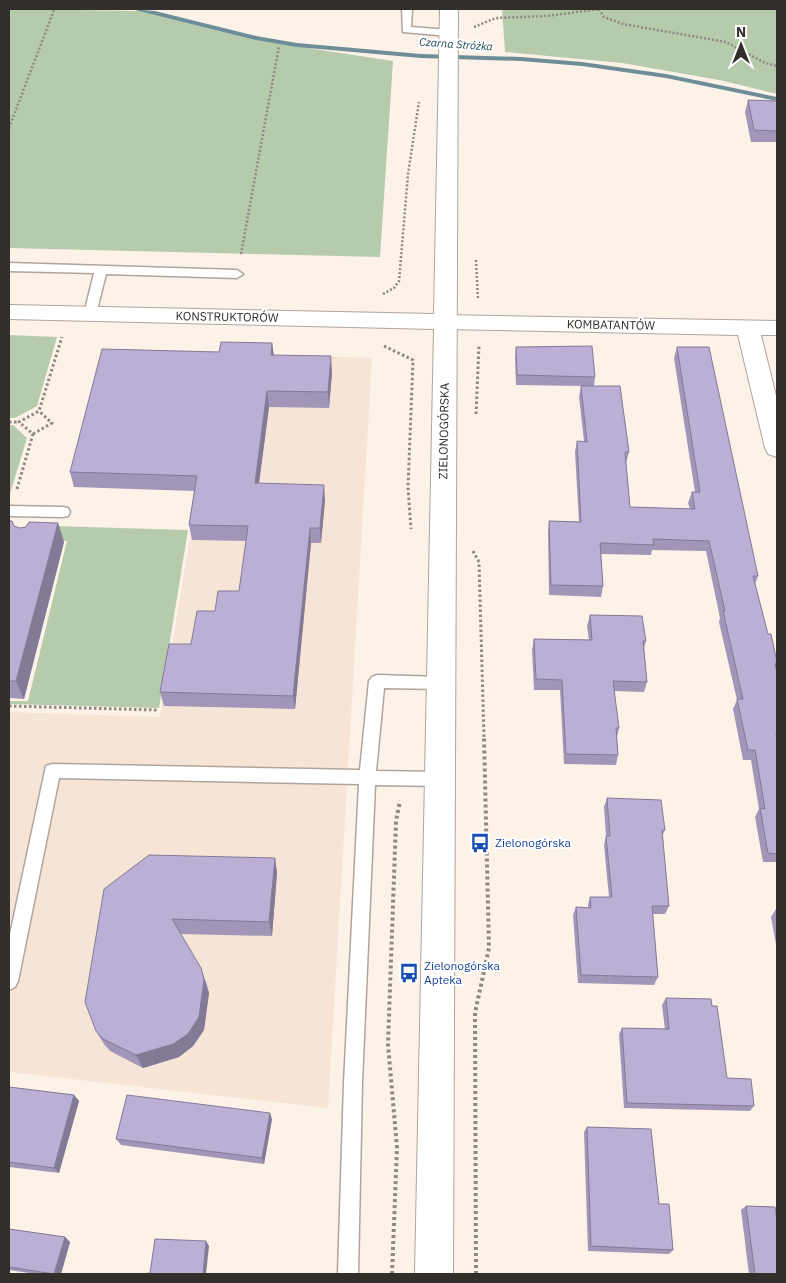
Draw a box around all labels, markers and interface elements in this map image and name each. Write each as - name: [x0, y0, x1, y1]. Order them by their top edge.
- north arrow: [716, 20, 766, 70]
- text: N: [736, 23, 746, 41]
- water label: Czarna Stróżka: [419, 34, 493, 54]
- street label: KONSTRUKTORÓW: [175, 308, 279, 325]
- street label: KOMBATANTÓW: [567, 316, 656, 333]
- street label: ZIELONOGÓRSKA: [435, 382, 452, 479]
- bus stop icon: Zielonogórska: [469, 832, 491, 854]
- place label: Zielonogórska: [495, 835, 572, 850]
- place label: Zielonogórska Apteka: [424, 958, 501, 987]
- bus stop icon: Zielonogórska Apteka: [398, 962, 420, 984]

